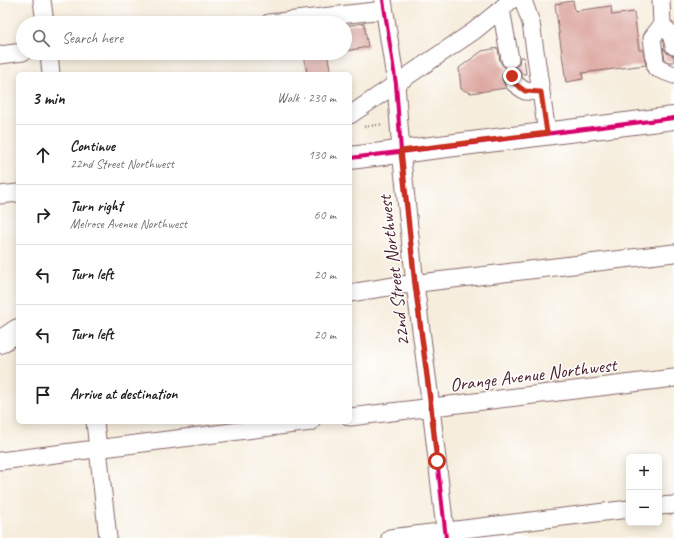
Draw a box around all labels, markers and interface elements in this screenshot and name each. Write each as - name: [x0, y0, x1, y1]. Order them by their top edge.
- search box: [16, 16, 352, 60]
- icon: search: [30, 27, 52, 49]
- text: Search here: [62, 29, 123, 48]
- route end: [503, 67, 521, 85]
- text: 3 min: [32, 88, 65, 109]
- text: Walk · 230 m: [277, 90, 336, 106]
- text: Continue: [70, 137, 115, 156]
- icon: ahead: [32, 144, 54, 166]
- text: 130 m: [308, 147, 336, 163]
- text: 22nd Street Northwest: [70, 156, 174, 172]
- street label: 22nd Street Northwest: [373, 192, 415, 348]
- text: Turn right: [70, 197, 123, 216]
- icon: right: [32, 204, 54, 226]
- text: 60 m: [314, 207, 336, 223]
- text: Melrose Avenue Northwest: [70, 216, 187, 232]
- icon: left: [32, 264, 54, 286]
- text: Turn left: [70, 265, 113, 284]
- text: 20 m: [314, 267, 336, 283]
- icon: left: [32, 324, 54, 346]
- text: Turn left: [70, 325, 113, 344]
- text: 20 m: [314, 327, 336, 343]
- street label: Orange Avenue Northwest: [449, 353, 619, 397]
- icon: arrive: [32, 384, 54, 406]
- text: Arrive at destination: [70, 385, 177, 404]
- route start: [428, 452, 446, 470]
- map controls: [626, 454, 662, 526]
- button: +: [626, 454, 662, 490]
- button: −: [626, 490, 662, 526]

